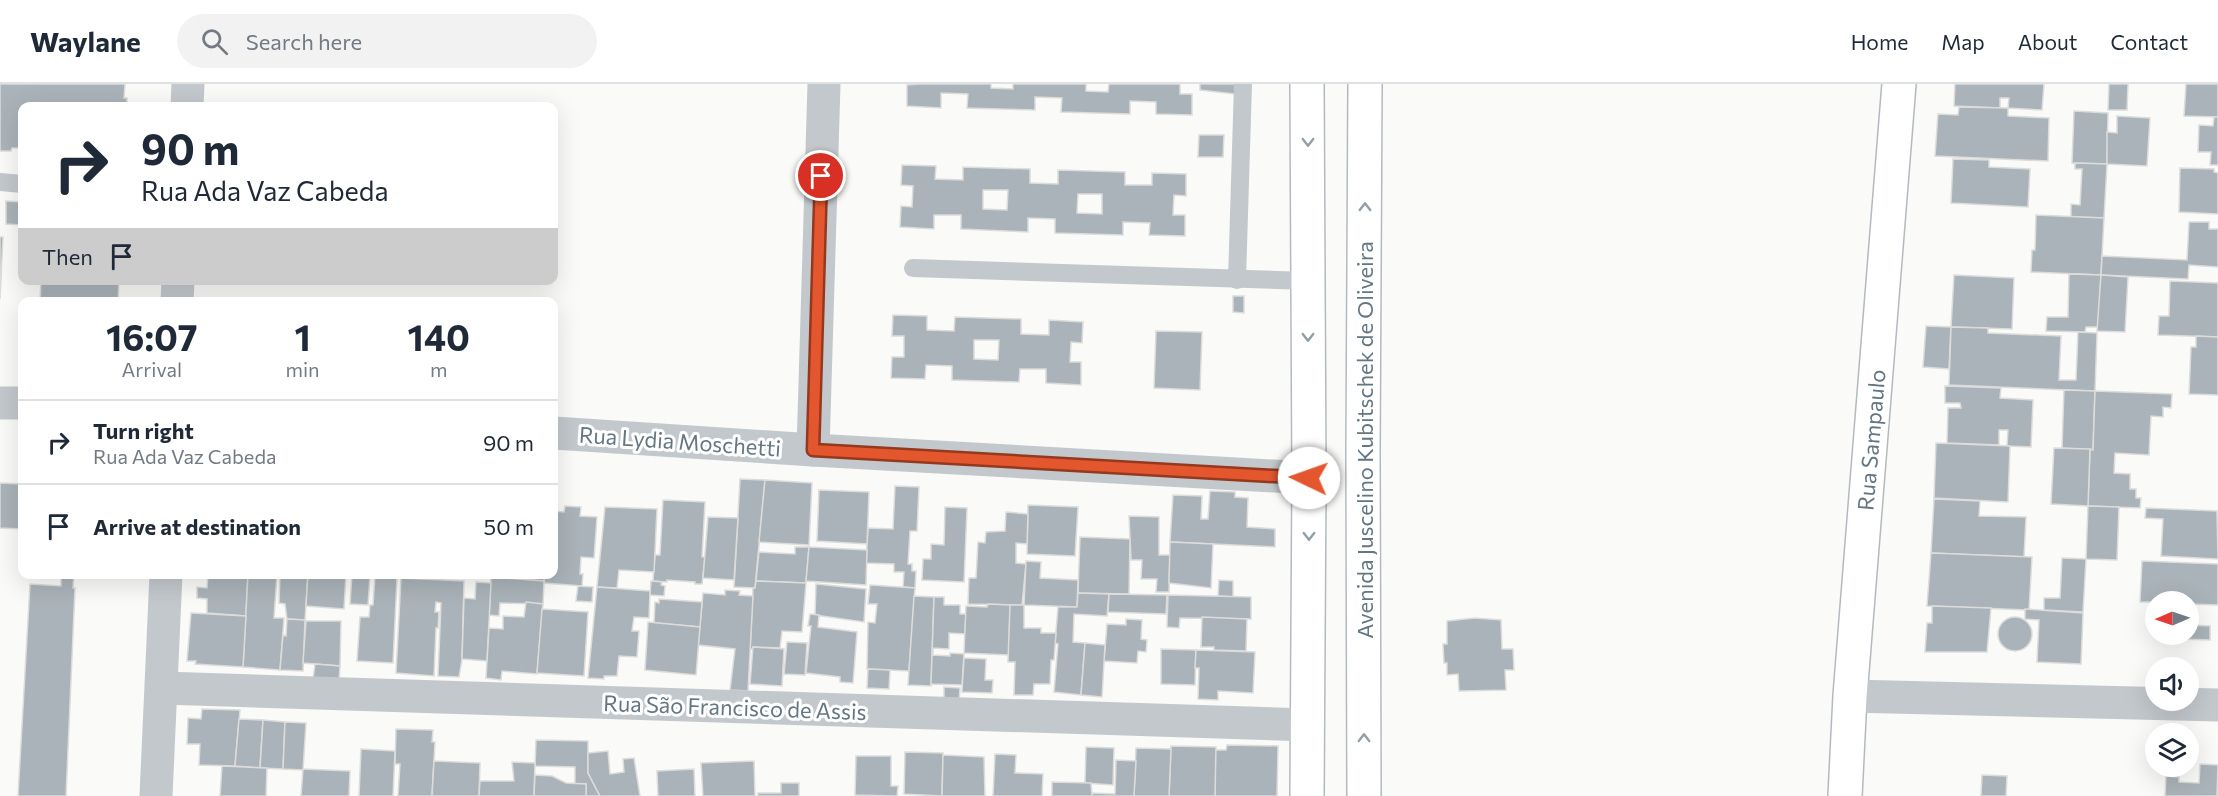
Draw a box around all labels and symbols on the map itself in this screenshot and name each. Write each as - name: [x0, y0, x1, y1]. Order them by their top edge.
- one-way arrow: [1302, 138, 1314, 147]
- pin: [795, 150, 846, 201]
- one-way arrow: [1358, 202, 1371, 211]
- street label: Avenida Juscelino Kubitschek de Oliveira: [1351, 241, 1378, 639]
- one-way arrow: [1302, 333, 1314, 342]
- street label: Rua Sampaulo: [1851, 368, 1891, 512]
- street label: Rua Lydia Moschetti: [578, 420, 782, 462]
- position arrow: [1277, 446, 1341, 510]
- one-way arrow: [1303, 532, 1315, 541]
- north arrow: [2145, 591, 2199, 645]
- street label: Rua São Francisco de Assis: [603, 689, 867, 725]
- one-way arrow: [1358, 733, 1370, 742]

